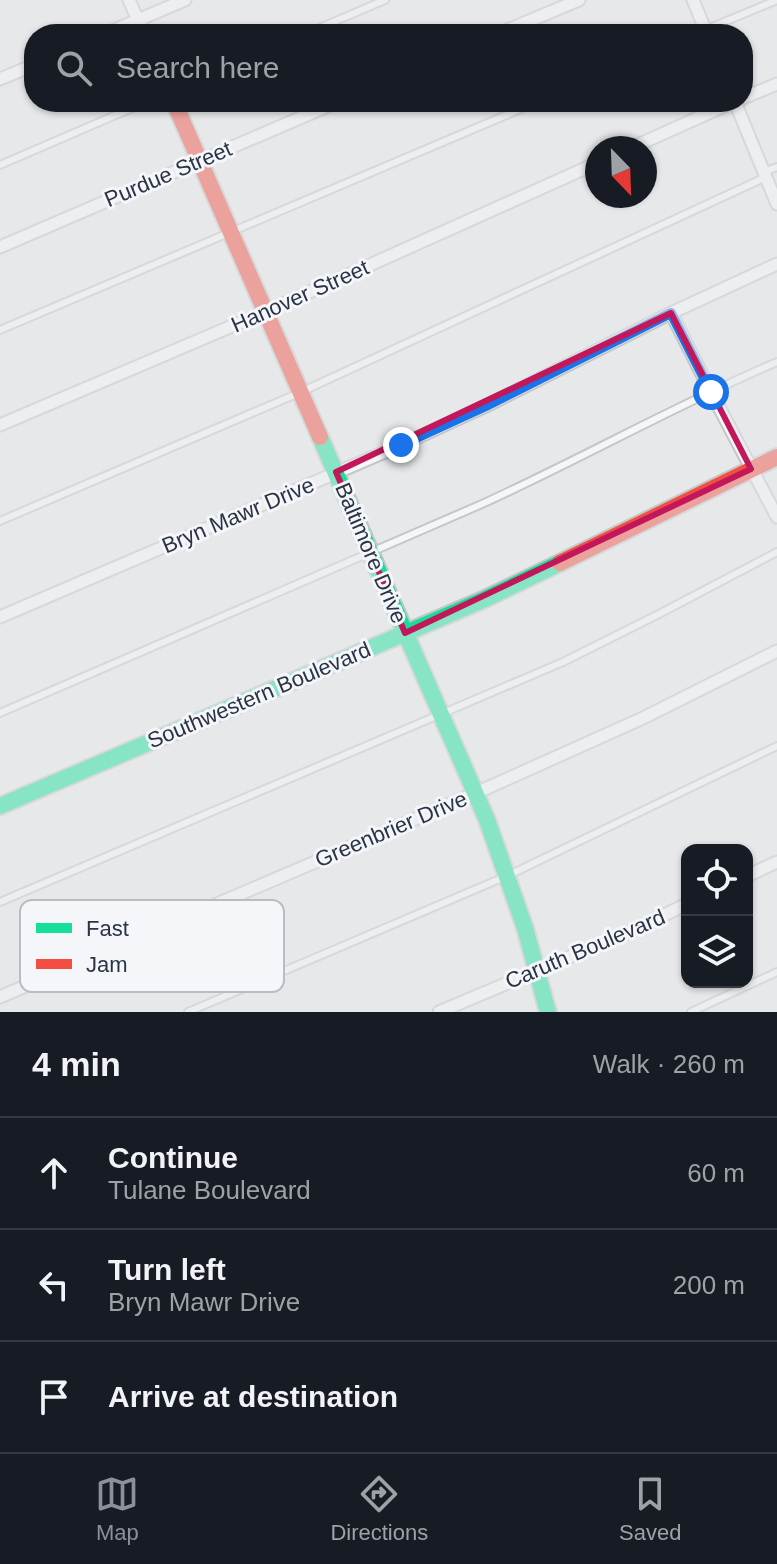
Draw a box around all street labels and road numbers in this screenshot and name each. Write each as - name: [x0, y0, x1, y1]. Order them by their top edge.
- street label: Purdue Street: [101, 136, 235, 212]
- street label: Hanover Street: [227, 254, 373, 338]
- street label: Bryn Mawr Drive: [158, 472, 318, 558]
- street label: Baltimore Drive: [330, 479, 412, 627]
- street label: Southwestern Boulevard: [144, 637, 374, 753]
- street label: Greenbrier Drive: [311, 786, 471, 872]
- street label: Caruth Boulevard: [501, 904, 669, 994]

